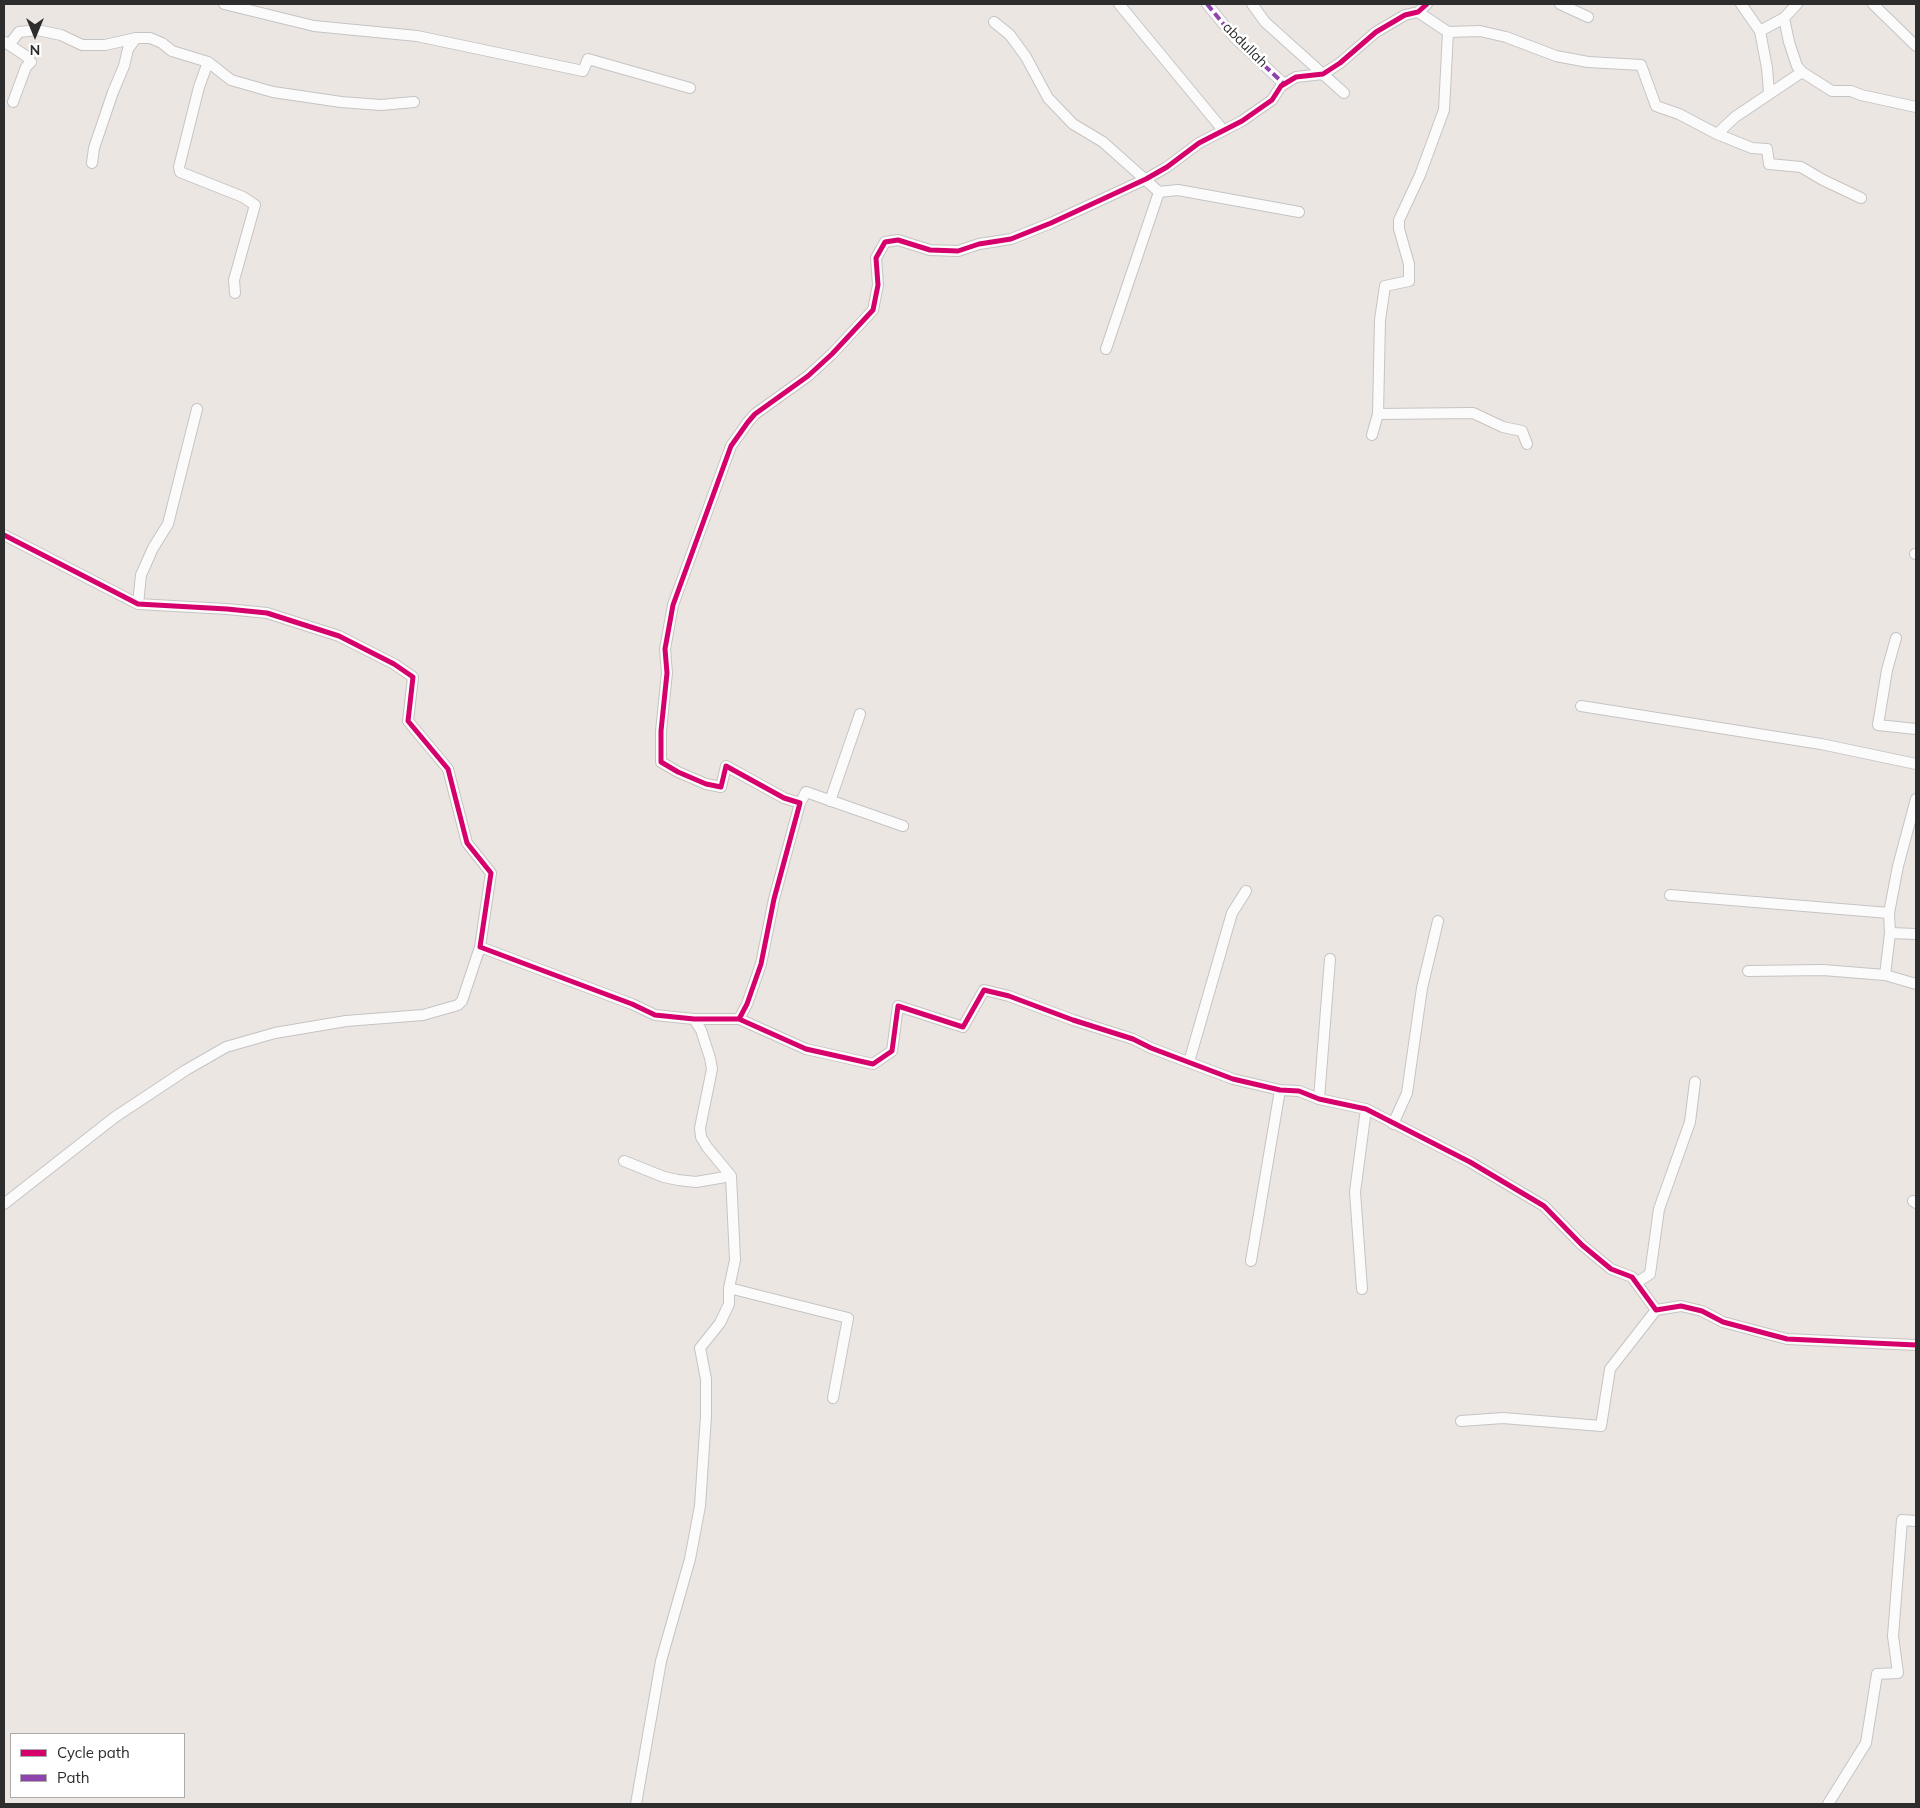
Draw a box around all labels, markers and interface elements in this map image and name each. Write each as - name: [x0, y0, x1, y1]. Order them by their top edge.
- north arrow: [10, 10, 60, 60]
- street label: abdullah: [1219, 19, 1271, 71]
- text: N: [30, 41, 40, 59]
- legend: [10, 1733, 185, 1798]
- text: Cycle path: [57, 1743, 130, 1762]
- text: Path: [57, 1768, 89, 1787]

